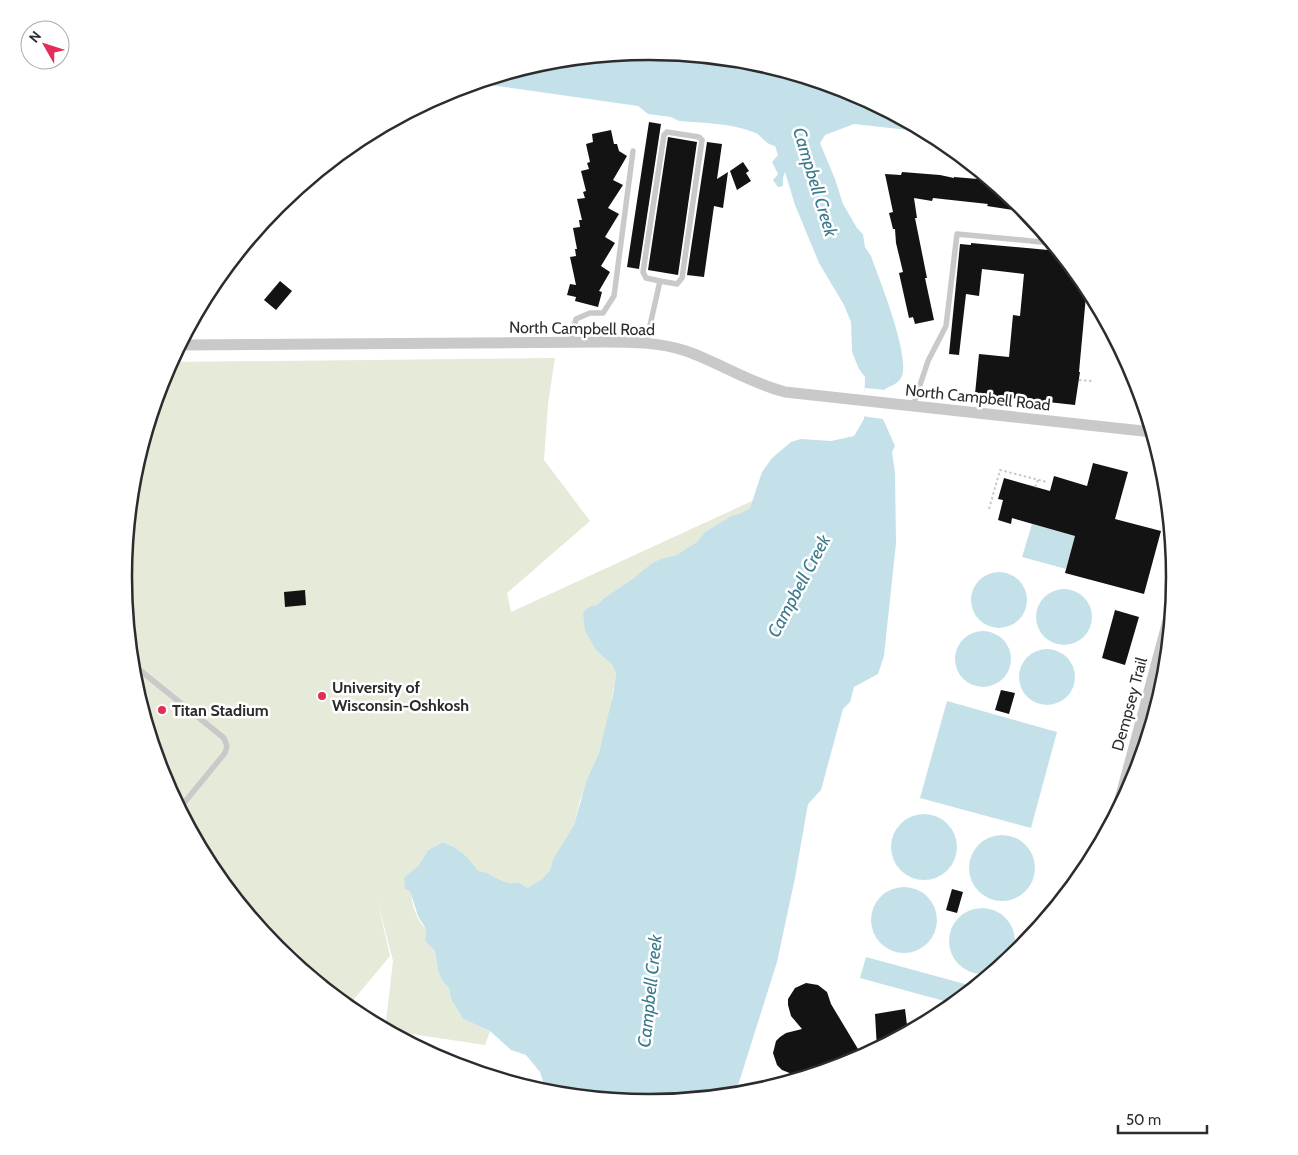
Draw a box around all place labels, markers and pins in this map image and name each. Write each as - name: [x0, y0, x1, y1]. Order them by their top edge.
- place label: University of Wisconsin-Oshkosh: [332, 678, 469, 715]
- marker: University of Wisconsin-Oshkosh: [316, 690, 328, 702]
- place label: Titan Stadium: [172, 701, 269, 720]
- marker: Titan Stadium: [156, 704, 168, 716]

